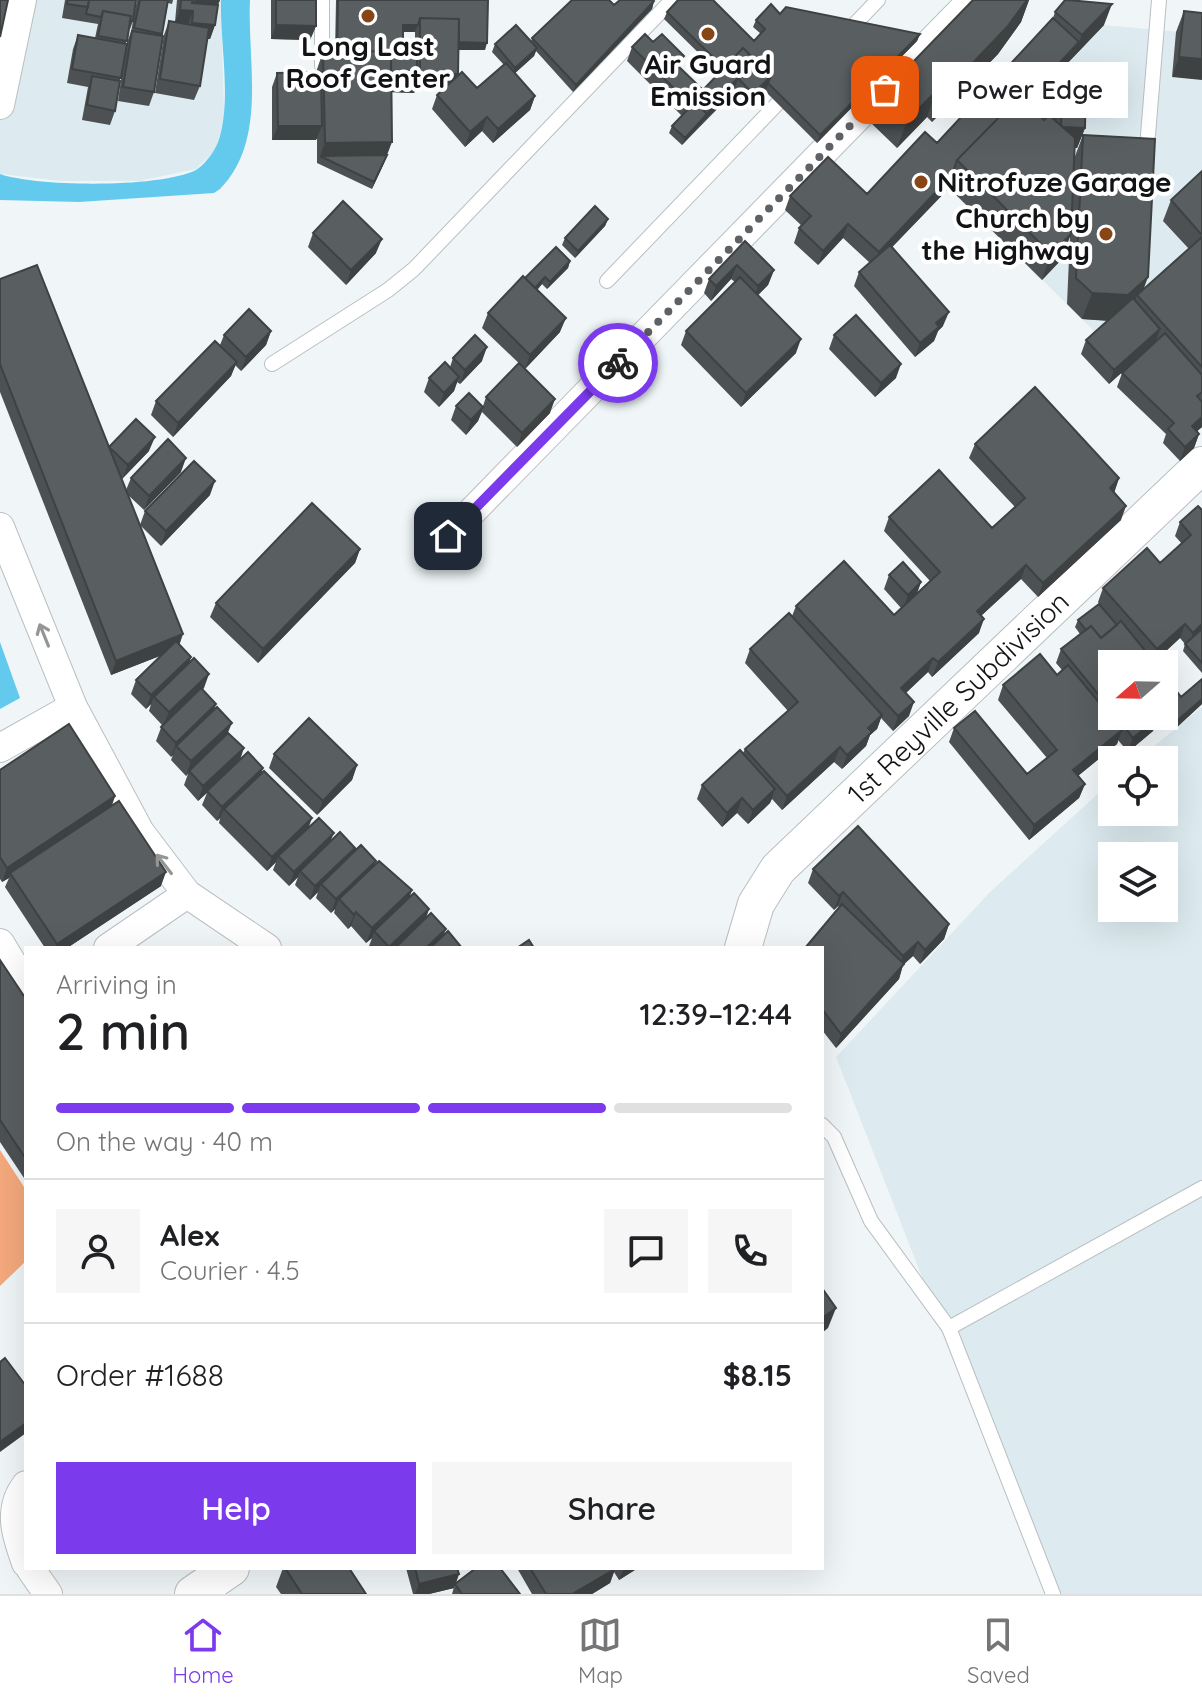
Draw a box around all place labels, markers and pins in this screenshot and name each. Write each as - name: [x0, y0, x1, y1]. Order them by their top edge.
- marker: Long Last Roof Center: [359, 7, 377, 25]
- marker: Air Guard Emission: [699, 25, 717, 43]
- place label: Long Last Roof Center: [286, 28, 450, 95]
- place label: Air Guard Emission: [644, 46, 772, 113]
- pin: [851, 56, 919, 124]
- callout: Power Edge: [933, 62, 1129, 118]
- place label: Nitrofuze Garage: [937, 164, 1172, 199]
- marker: Nitrofuze Garage: [912, 173, 930, 191]
- place label: Church by the Highway: [921, 200, 1090, 267]
- marker: Church by the Highway: [1097, 225, 1115, 243]
- pin: [414, 502, 482, 570]

